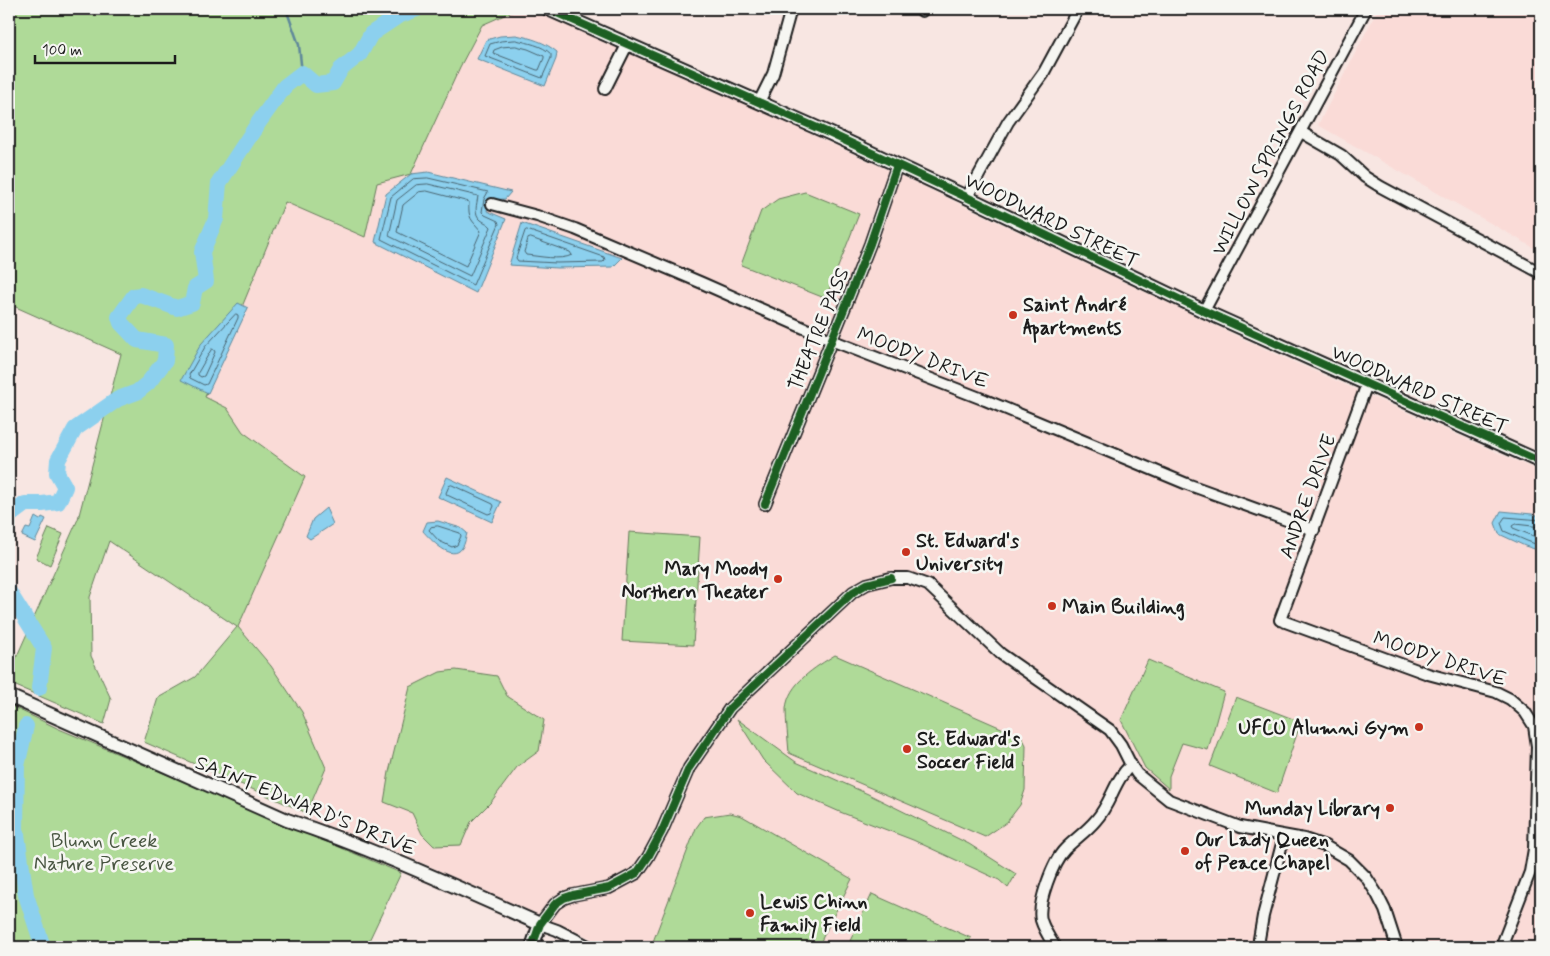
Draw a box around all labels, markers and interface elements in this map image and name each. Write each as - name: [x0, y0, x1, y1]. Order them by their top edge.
- scale bar: [35, 32, 175, 64]
- text: 100 m: [42, 41, 82, 61]
- street label: WILLOW SPRINGS ROAD: [1206, 45, 1337, 260]
- street label: WOODWARD STREET: [960, 167, 1143, 275]
- street label: THEATRE PASS: [782, 264, 856, 395]
- place label: Saint André Apartments: [1023, 292, 1126, 343]
- marker: Saint André Apartments: [1007, 309, 1019, 321]
- street label: MOODY DRIVE: [853, 321, 992, 396]
- street label: WOODWARD STREET: [1327, 339, 1512, 441]
- street label: ANDRE DRIVE: [1273, 431, 1343, 563]
- place label: St. Edward's University: [916, 528, 1019, 578]
- marker: St. Edward's University: [900, 546, 912, 558]
- place label: Mary Moody Northern Theater: [621, 556, 769, 606]
- marker: Mary Moody Northern Theater: [772, 573, 784, 585]
- place label: Main Building: [1062, 594, 1185, 621]
- marker: Main Building: [1046, 600, 1058, 612]
- street label: MOODY DRIVE: [1369, 625, 1510, 694]
- place label: UFCU Alumni Gym: [1238, 715, 1409, 742]
- marker: UFCU Alumni Gym: [1413, 721, 1425, 733]
- place label: St. Edward's Soccer Field: [917, 726, 1020, 776]
- marker: St. Edward's Soccer Field: [901, 743, 913, 755]
- street label: SAINT EDWARD'S DRIVE: [191, 750, 420, 863]
- place label: Munday Library: [1245, 796, 1380, 823]
- marker: Munday Library: [1384, 802, 1396, 814]
- place label: Our Lady Queen of Peace Chapel: [1195, 827, 1330, 877]
- park label: Blunn Creek Nature Preserve: [34, 828, 174, 878]
- marker: Our Lady Queen of Peace Chapel: [1179, 845, 1191, 857]
- place label: Lewis Chinn Family Field: [760, 889, 867, 939]
- marker: Lewis Chinn Family Field: [744, 907, 756, 919]

